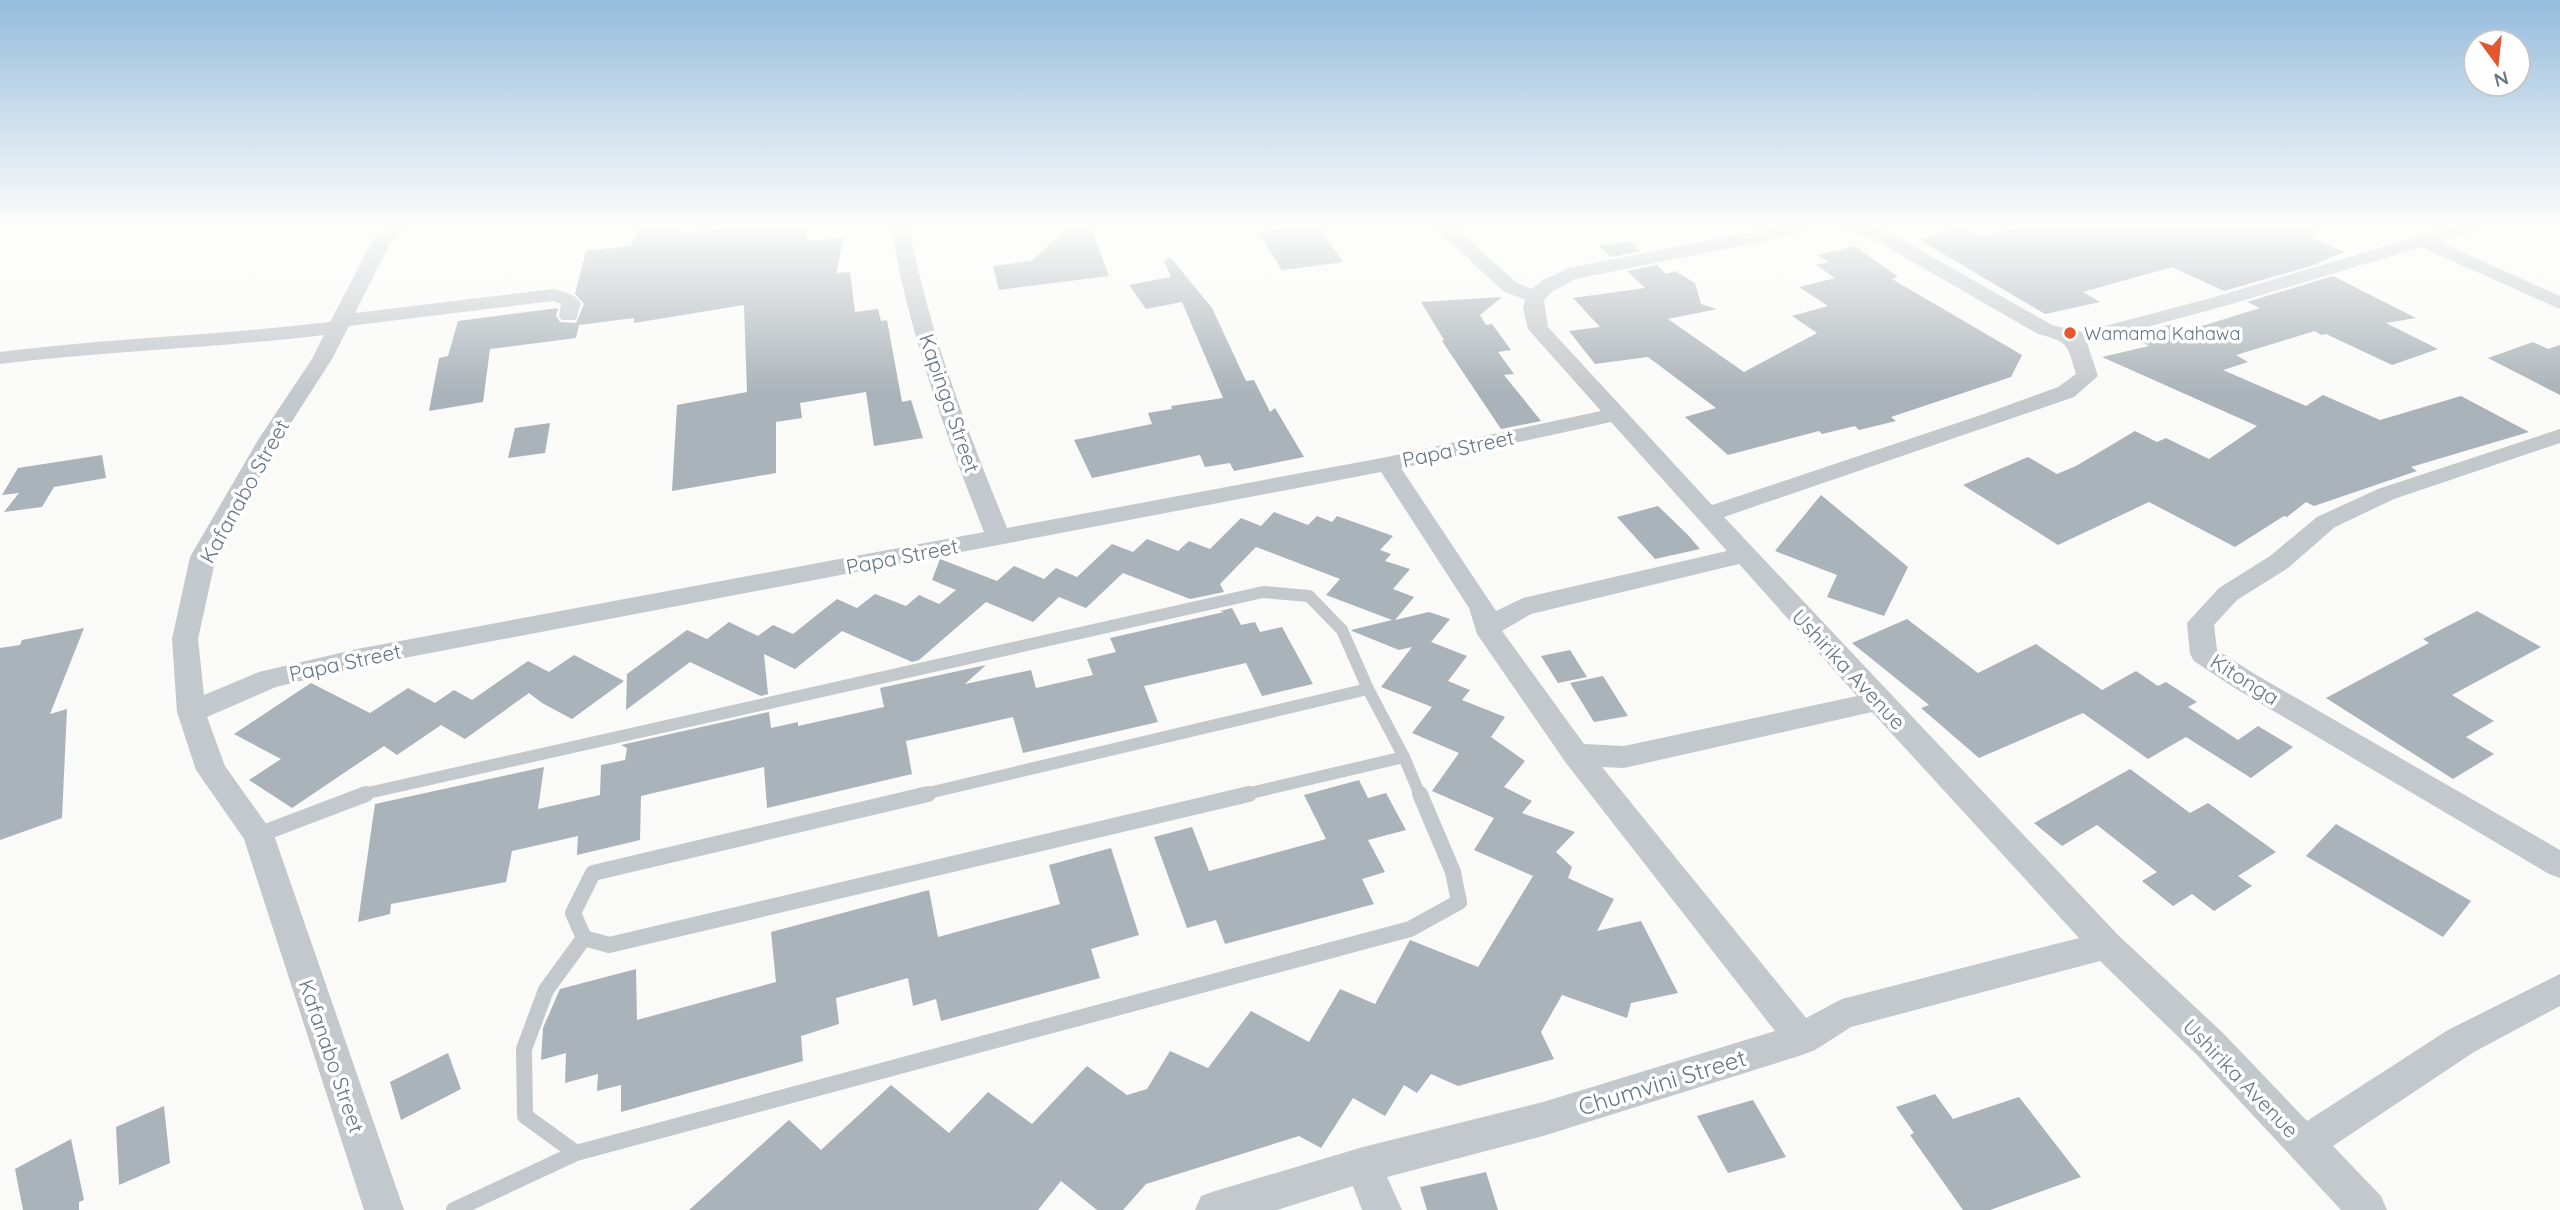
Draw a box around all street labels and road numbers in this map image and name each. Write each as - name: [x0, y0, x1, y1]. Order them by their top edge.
- street label: Kapinga Street: [914, 330, 986, 476]
- street label: Kafanabo Street: [194, 414, 294, 568]
- street label: Papa Street: [1400, 423, 1516, 473]
- street label: Papa Street: [844, 532, 960, 580]
- street label: Ushirika Avenue: [1787, 603, 1911, 735]
- street label: Papa Street: [287, 637, 403, 687]
- street label: Kitonga: [2206, 648, 2284, 710]
- street label: Kafanabo Street: [294, 976, 370, 1136]
- street label: Ushirika Avenue: [2178, 1013, 2304, 1143]
- street label: Chumvini Street: [1575, 1042, 1749, 1122]

